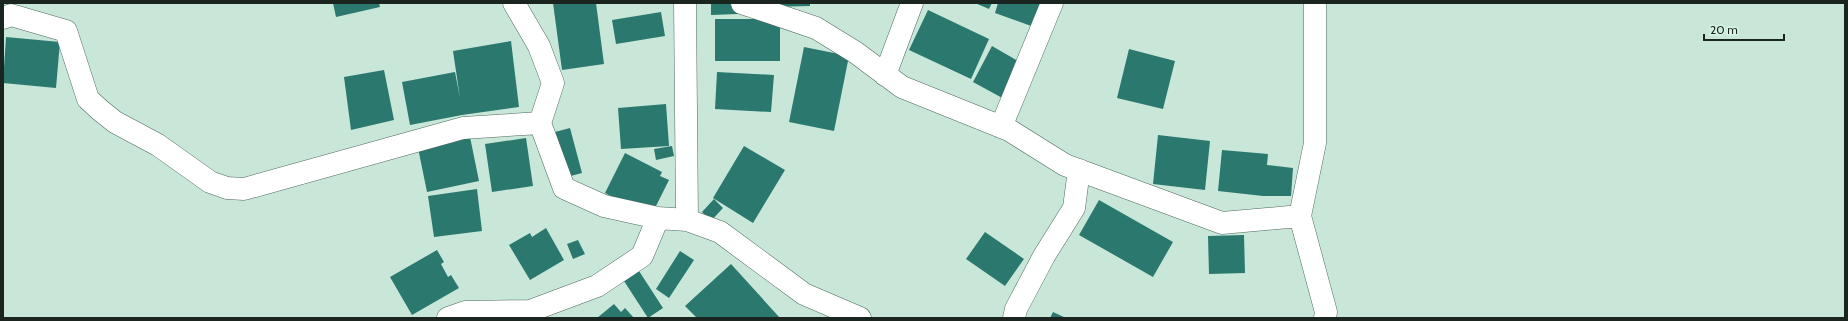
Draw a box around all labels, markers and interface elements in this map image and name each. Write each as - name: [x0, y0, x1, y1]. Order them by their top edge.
- scale bar: [1704, 16, 1784, 42]
- text: 20 m: [1710, 22, 1738, 37]

